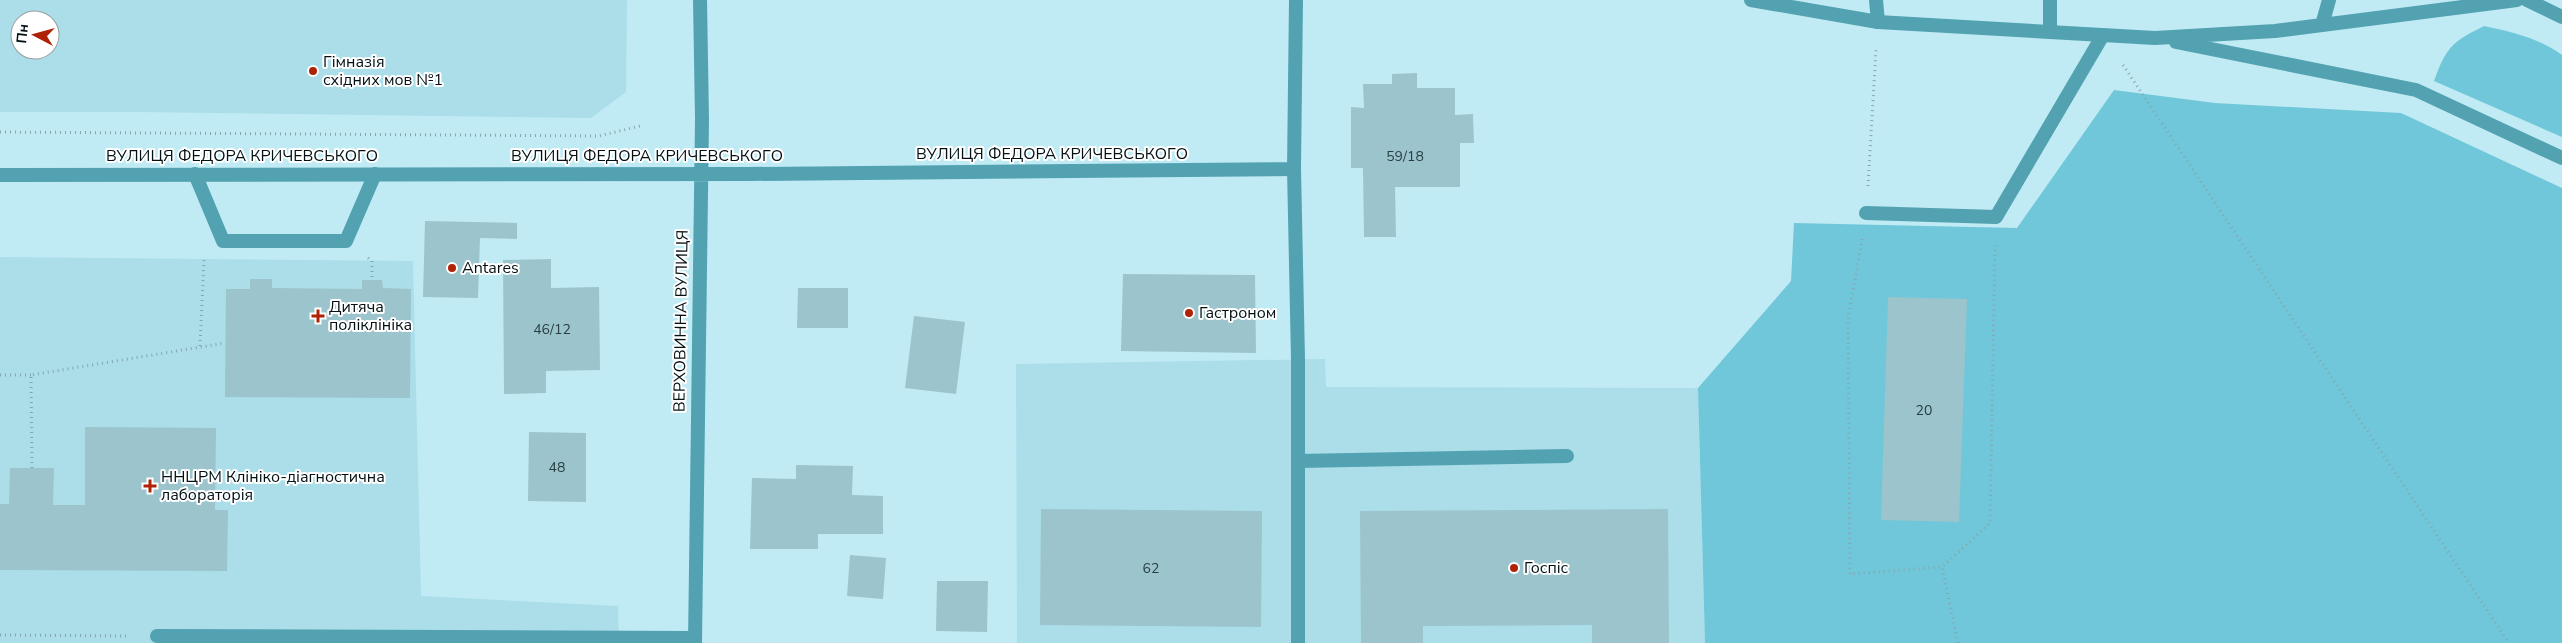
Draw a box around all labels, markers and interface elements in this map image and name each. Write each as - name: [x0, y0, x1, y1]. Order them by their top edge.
- north arrow: [10, 10, 60, 60]
- text: Пн: [12, 23, 33, 44]
- place label: Гімназія східних мов №1: [323, 51, 443, 91]
- marker: Гімназія східних мов №1: [307, 65, 319, 77]
- street label: ВУЛИЦЯ ФЕДОРА КРИЧЕВСЬКОГО: [916, 143, 1188, 165]
- street label: ВУЛИЦЯ ФЕДОРА КРИЧЕВСЬКОГО: [106, 145, 378, 167]
- street label: ВУЛИЦЯ ФЕДОРА КРИЧЕВСЬКОГО: [511, 145, 783, 167]
- house number: 59/18: [1386, 147, 1424, 166]
- street label: ВЕРХОВИННА ВУЛИЦЯ: [668, 230, 694, 412]
- place label: Antares: [462, 257, 519, 279]
- marker: Antares: [446, 262, 458, 274]
- place label: Дитяча поліклініка: [329, 296, 412, 336]
- place label: Гастроном: [1199, 302, 1276, 324]
- marker: Гастроном: [1183, 307, 1195, 319]
- marker: Дитяча поліклініка: [311, 309, 325, 323]
- house number: 46/12: [533, 320, 571, 339]
- house number: 20: [1916, 401, 1932, 420]
- house number: 48: [549, 458, 565, 477]
- place label: ННЦРМ Клініко-діагностична лабораторія: [161, 466, 385, 506]
- marker: ННЦРМ Клініко-діагностична лабораторія: [143, 479, 157, 493]
- place label: Госпіс: [1524, 557, 1569, 579]
- house number: 62: [1143, 559, 1159, 578]
- marker: Госпіс: [1508, 562, 1520, 574]

